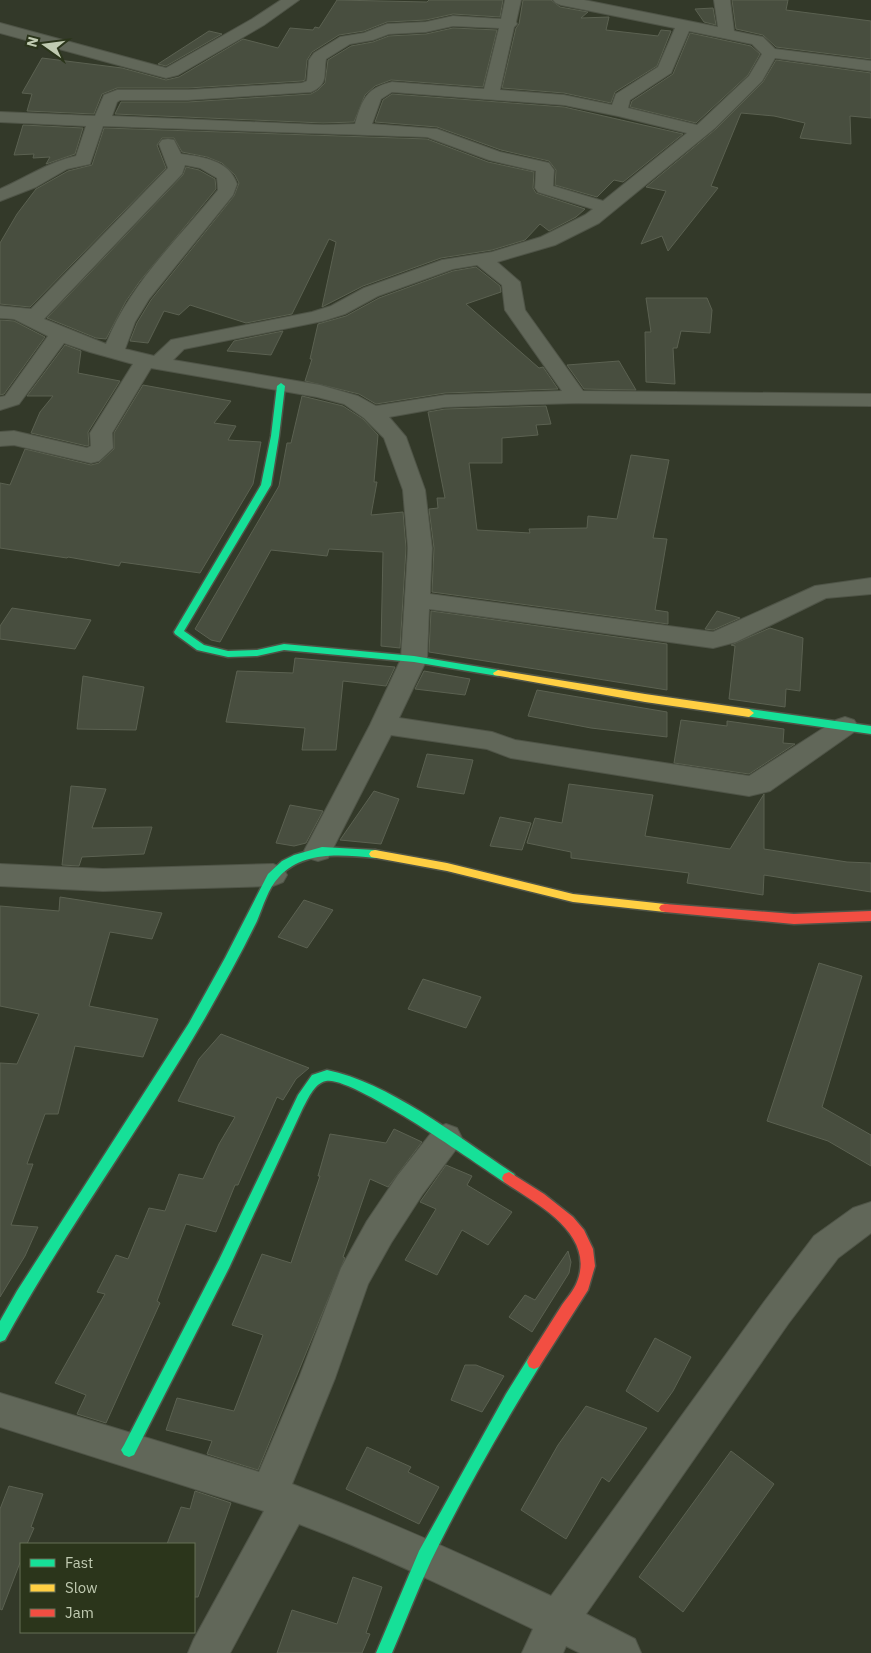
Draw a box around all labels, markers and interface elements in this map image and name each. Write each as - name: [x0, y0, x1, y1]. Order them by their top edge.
- north arrow: [20, 20, 70, 70]
- text: N: [22, 35, 42, 49]
- legend: [20, 1543, 195, 1633]
- text: Fast: [65, 1553, 93, 1572]
- text: Slow: [65, 1578, 98, 1597]
- text: Jam: [65, 1603, 94, 1622]

